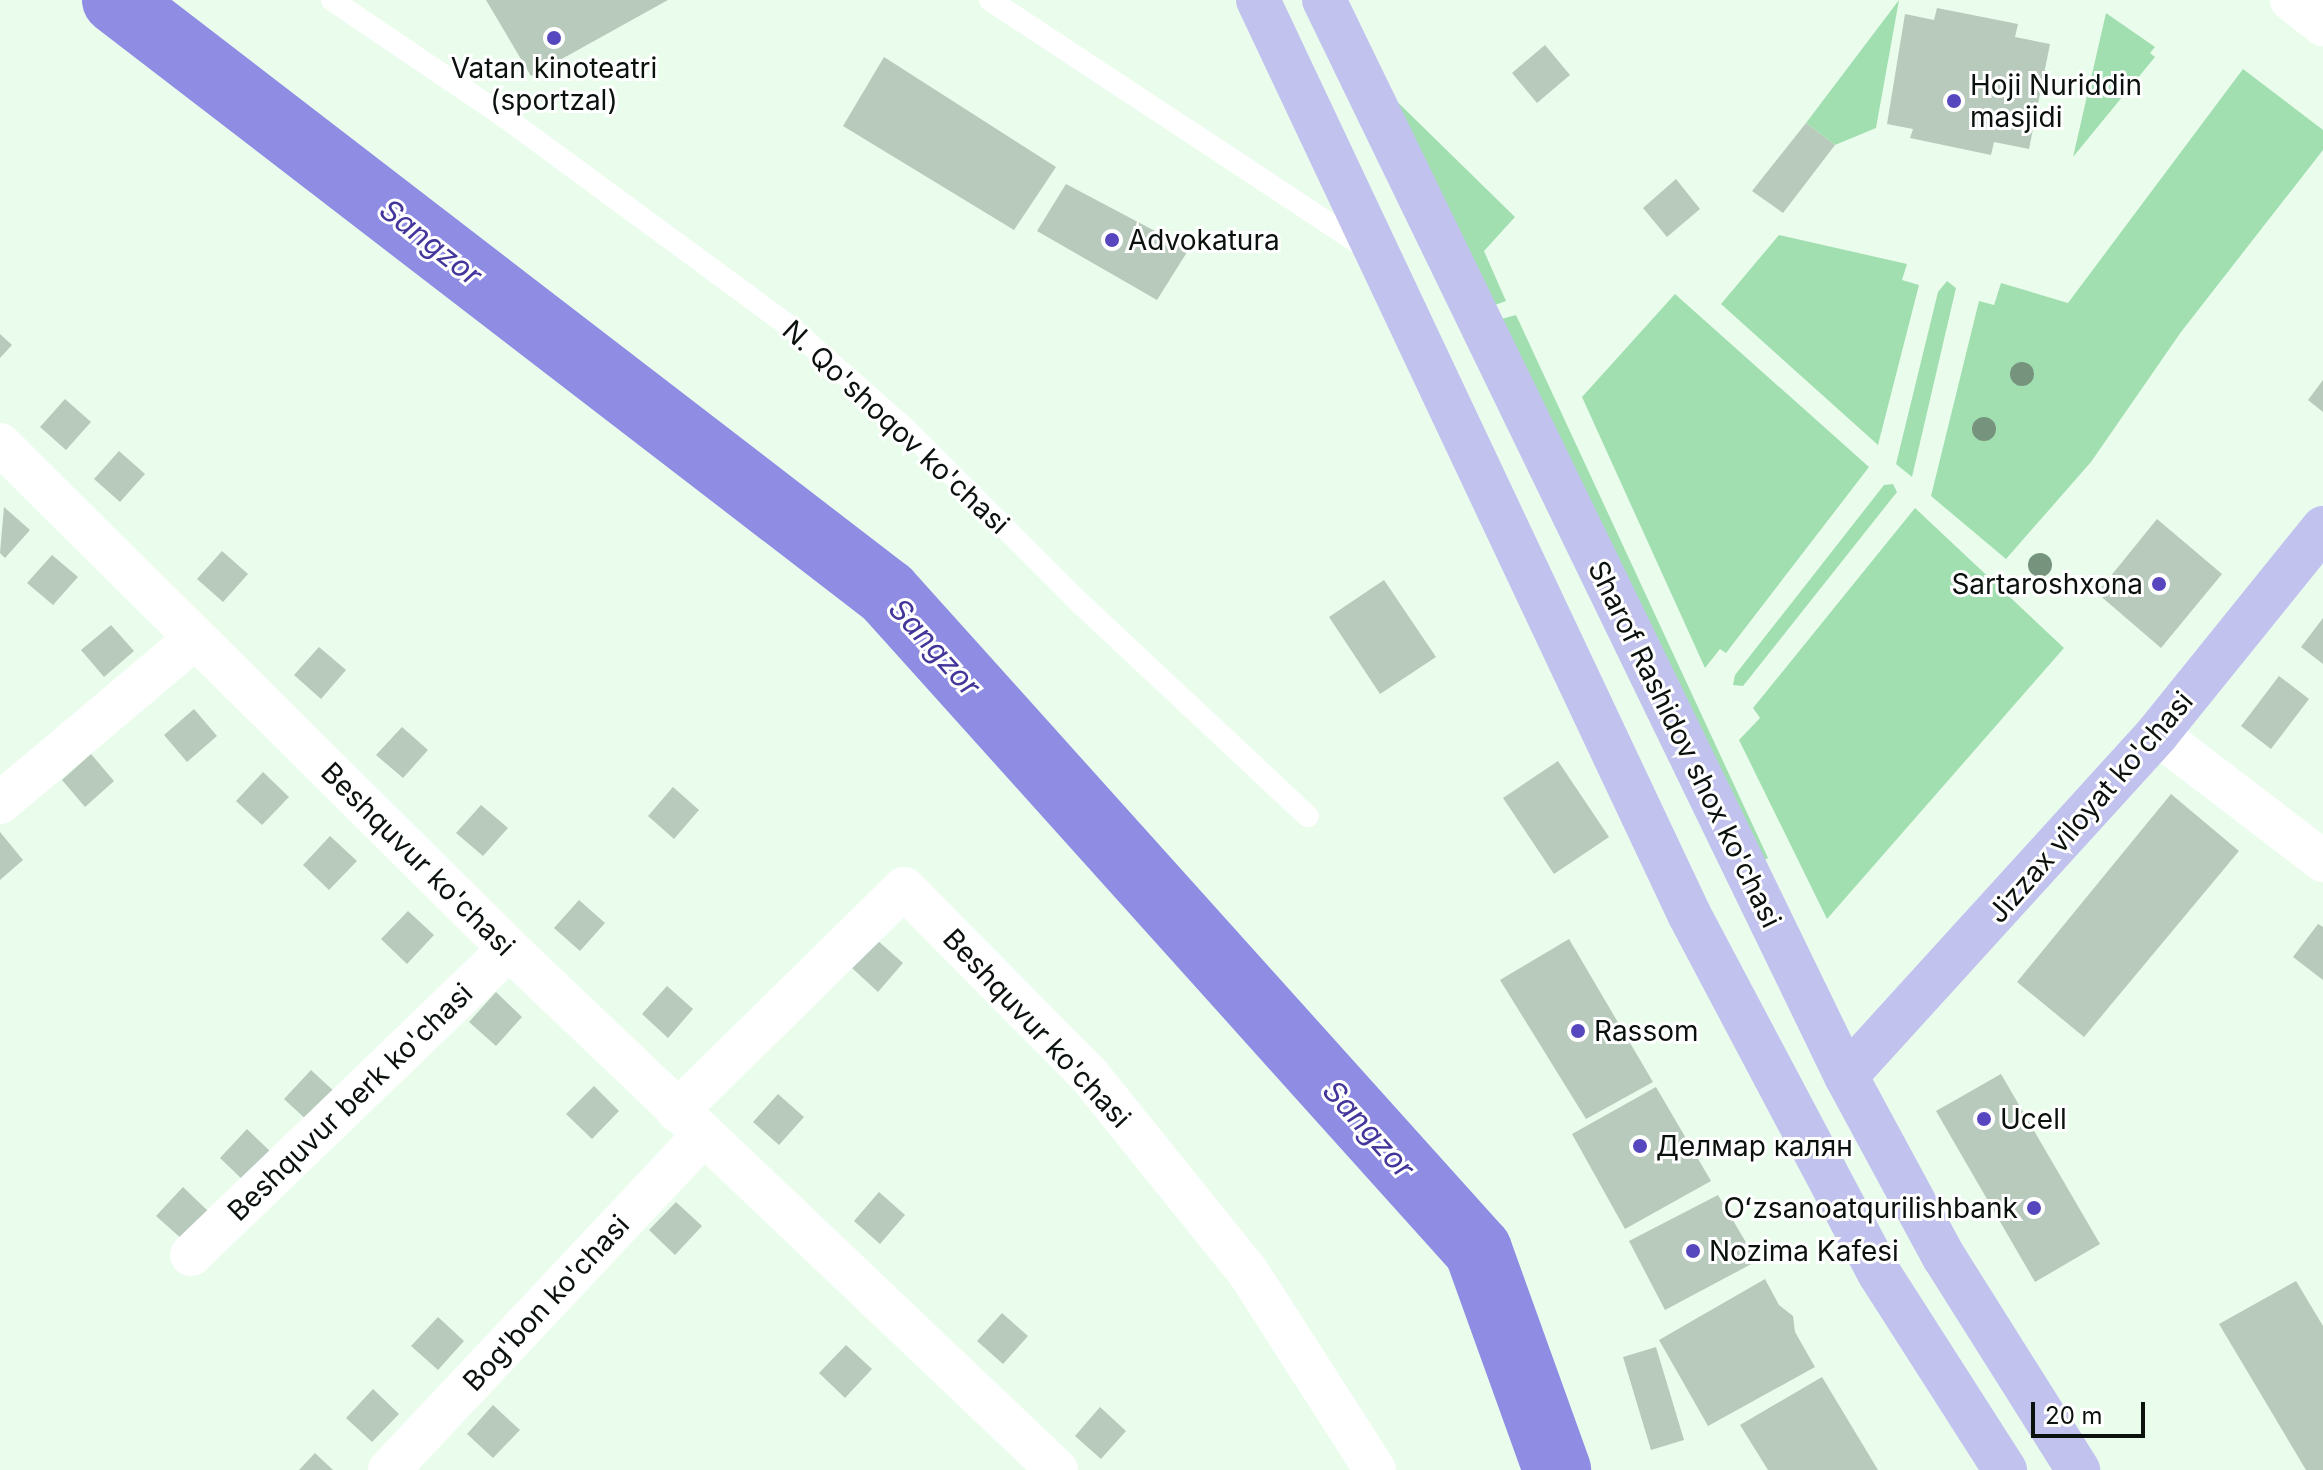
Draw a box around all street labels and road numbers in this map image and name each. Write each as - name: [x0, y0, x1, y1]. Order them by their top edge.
- street label: N. Qo'shoqov ko'chasi: [776, 313, 1016, 541]
- street label: Sharof Rashidov shox ko'chasi: [1581, 555, 1789, 933]
- street label: Jizzax viloyat ko'chasi: [1980, 685, 2200, 929]
- street label: Beshquvur ko'chasi: [314, 755, 522, 963]
- street label: Beshquvur ko'chasi: [936, 922, 1138, 1134]
- street label: Beshquvur berk ko'chasi: [221, 976, 479, 1228]
- street label: Bog'bon ko'chasi: [456, 1208, 636, 1398]

